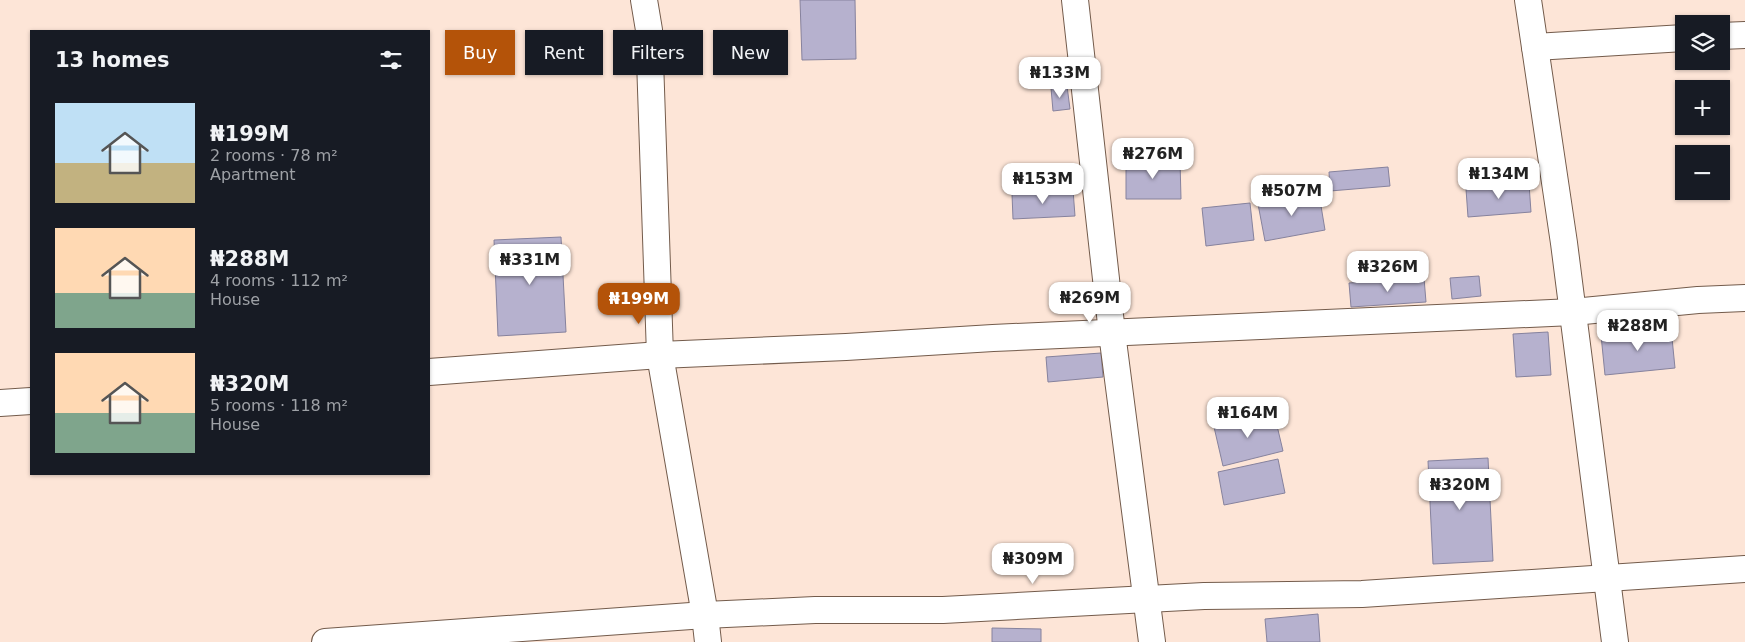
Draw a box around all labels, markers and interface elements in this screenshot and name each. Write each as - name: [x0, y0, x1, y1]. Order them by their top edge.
- map controls: [1675, 15, 1730, 200]
- button: layers: [1675, 15, 1730, 70]
- chip: Buy: [445, 30, 515, 75]
- chip: Rent: [525, 30, 603, 75]
- chip: Filters: [613, 30, 703, 75]
- chip: New: [713, 30, 788, 75]
- icon: filters: [377, 46, 405, 74]
- text: 13 homes: [55, 48, 170, 72]
- pin: ₦133M: [1025, 56, 1095, 99]
- text: ₦133M: [1030, 63, 1090, 82]
- button: +: [1675, 80, 1730, 135]
- text: ₦199M: [210, 122, 289, 146]
- icon: home: [95, 123, 155, 183]
- pin: ₦276M: [1118, 138, 1188, 180]
- text: ₦276M: [1123, 144, 1183, 163]
- button: −: [1675, 145, 1730, 200]
- text: 2 rooms · 78 m²: [210, 146, 338, 165]
- pin: ₦134M: [1464, 158, 1534, 200]
- pin: ₦153M: [1008, 162, 1078, 205]
- text: ₦134M: [1469, 164, 1529, 183]
- text: Apartment: [210, 165, 296, 184]
- text: ₦153M: [1013, 169, 1073, 188]
- pin: ₦507M: [1257, 174, 1327, 217]
- text: ₦507M: [1262, 181, 1322, 200]
- pin: ₦331M: [495, 244, 565, 286]
- text: ₦288M: [210, 247, 289, 271]
- icon: home: [95, 248, 155, 308]
- text: ₦331M: [500, 250, 560, 269]
- pin: ₦326M: [1353, 250, 1423, 293]
- text: ₦326M: [1358, 257, 1418, 276]
- text: 4 rooms · 112 m²: [210, 271, 348, 290]
- pin: ₦199M: [604, 282, 674, 325]
- pin: ₦269M: [1055, 282, 1125, 324]
- text: ₦269M: [1060, 288, 1120, 307]
- text: ₦199M: [609, 289, 669, 308]
- text: House: [210, 290, 260, 309]
- pin: ₦288M: [1603, 310, 1673, 352]
- text: ₦288M: [1608, 316, 1668, 335]
- text: ₦320M: [210, 372, 289, 396]
- icon: home: [95, 373, 155, 433]
- text: 5 rooms · 118 m²: [210, 396, 348, 415]
- pin: ₦164M: [1213, 396, 1283, 439]
- text: ₦164M: [1218, 403, 1278, 422]
- text: House: [210, 415, 260, 434]
- pin: ₦320M: [1425, 468, 1495, 511]
- text: ₦320M: [1430, 475, 1490, 494]
- pin: ₦309M: [998, 542, 1068, 585]
- text: ₦309M: [1003, 549, 1063, 568]

